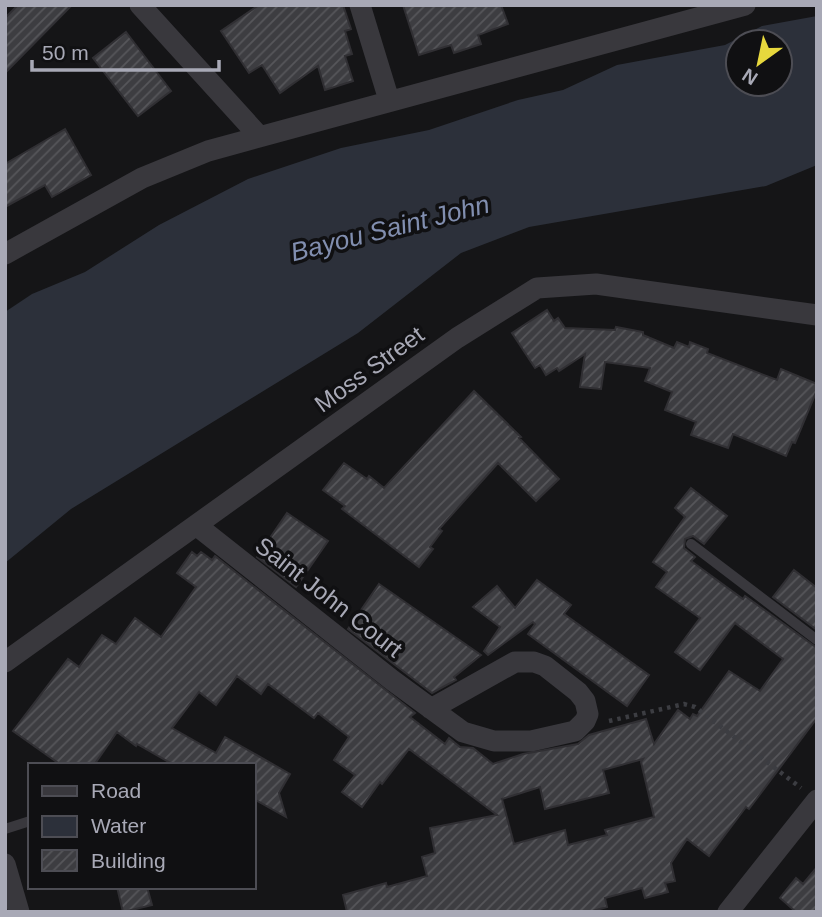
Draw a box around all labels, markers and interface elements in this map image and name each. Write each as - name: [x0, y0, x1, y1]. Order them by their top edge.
- scale bar: [32, 28, 219, 72]
- north arrow: [724, 28, 794, 98]
- text: 50 m: [42, 41, 89, 64]
- text: N: [739, 64, 761, 89]
- water label: Bayou Saint John: [287, 189, 493, 267]
- street label: Moss Street: [309, 320, 429, 418]
- street label: Saint John Court: [250, 531, 408, 663]
- legend: [28, 763, 256, 889]
- text: Road: [91, 779, 141, 802]
- text: Water: [91, 814, 146, 837]
- text: Building: [91, 849, 166, 872]

